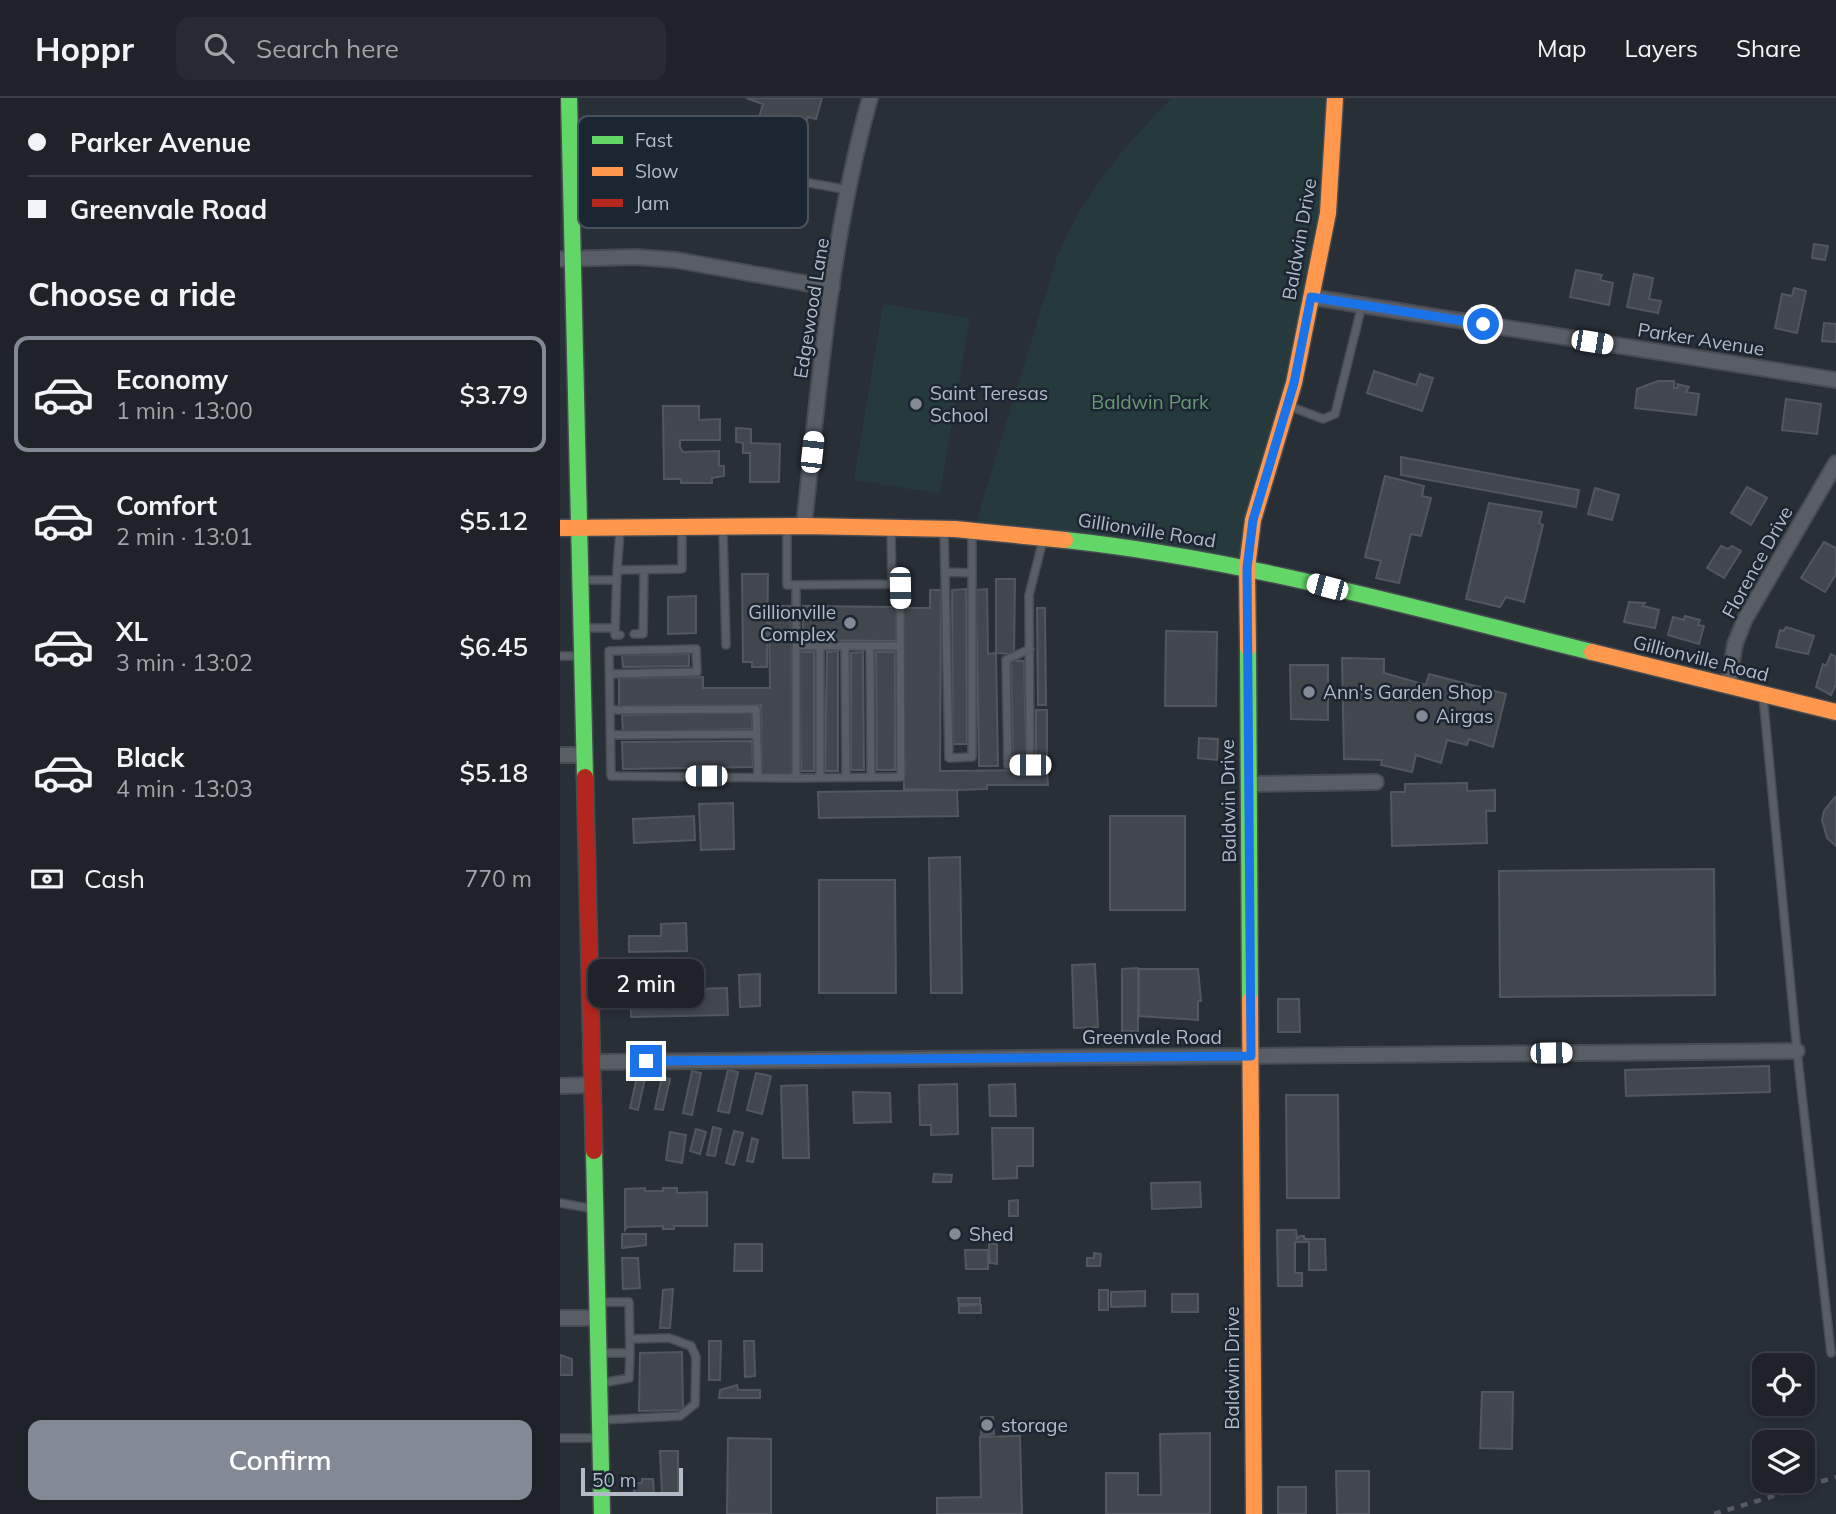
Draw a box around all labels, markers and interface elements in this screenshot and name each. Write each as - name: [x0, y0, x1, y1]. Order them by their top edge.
- search box: [176, 17, 666, 80]
- text: Hoppr: [35, 28, 134, 69]
- icon: search: [200, 29, 238, 67]
- text: Search here: [256, 32, 399, 65]
- text: Map: [1537, 33, 1586, 63]
- text: Layers: [1624, 33, 1698, 63]
- text: Share: [1736, 33, 1801, 63]
- legend: [578, 116, 808, 228]
- text: Parker Avenue: [70, 126, 251, 159]
- text: Fast: [635, 128, 673, 152]
- text: Slow: [635, 159, 679, 183]
- street label: Baldwin Drive: [1276, 176, 1322, 302]
- text: Jam: [635, 191, 669, 215]
- text: Greenvale Road: [70, 193, 267, 226]
- street label: Edgewood Lane: [788, 236, 834, 380]
- text: Choose a ride: [28, 274, 236, 314]
- route start: [1467, 308, 1499, 340]
- street label: Parker Avenue: [1636, 317, 1766, 361]
- car: [1570, 328, 1615, 356]
- icon: car: [32, 363, 95, 426]
- text: Economy: [116, 363, 228, 396]
- text: $3.79: [459, 378, 528, 411]
- place label: Saint Teresas School: [930, 381, 1048, 427]
- park label: Baldwin Park: [1091, 390, 1209, 414]
- text: 1 min · 13:00: [116, 396, 253, 425]
- marker: Saint Teresas School: [908, 396, 924, 412]
- car: [800, 430, 825, 474]
- icon: car: [32, 489, 95, 552]
- text: Comfort: [116, 489, 217, 522]
- street label: Florence Drive: [1716, 502, 1798, 622]
- text: $5.12: [459, 504, 528, 537]
- street label: Gillionville Road: [1076, 507, 1218, 553]
- text: 2 min · 13:01: [116, 522, 253, 551]
- car: [890, 567, 911, 609]
- car: [1304, 571, 1351, 603]
- place label: Gillionville Complex: [748, 600, 836, 646]
- icon: car: [32, 615, 95, 678]
- text: XL: [116, 615, 148, 648]
- marker: Gillionville Complex: [842, 615, 858, 631]
- street label: Gillionville Road: [1630, 629, 1772, 687]
- text: $6.45: [459, 630, 528, 663]
- text: 3 min · 13:02: [116, 648, 253, 677]
- place label: Ann's Garden Shop: [1323, 680, 1493, 704]
- marker: Ann's Garden Shop: [1301, 684, 1317, 700]
- place label: Airgas: [1436, 704, 1494, 728]
- marker: Airgas: [1414, 708, 1430, 724]
- street label: Baldwin Drive: [1215, 739, 1241, 863]
- icon: car: [32, 741, 95, 804]
- text: Black: [116, 741, 184, 774]
- car: [1010, 755, 1052, 776]
- text: $5.18: [459, 756, 528, 789]
- car: [686, 766, 728, 787]
- text: 4 min · 13:03: [116, 774, 253, 803]
- icon: cash: [28, 860, 66, 898]
- text: Cash: [84, 862, 145, 895]
- text: 770 m: [464, 864, 532, 893]
- callout: 2 min: [588, 960, 704, 1009]
- text: 2 min: [616, 969, 676, 998]
- street label: Greenvale Road: [1082, 1025, 1222, 1049]
- car: [1530, 1042, 1573, 1064]
- route end: [630, 1045, 662, 1077]
- place label: Shed: [969, 1222, 1014, 1246]
- marker: Shed: [947, 1226, 963, 1242]
- street label: Baldwin Drive: [1220, 1306, 1244, 1430]
- map controls: [1752, 1353, 1815, 1493]
- button: locate: [1752, 1353, 1815, 1416]
- place label: storage: [1001, 1413, 1068, 1437]
- marker: storage: [979, 1417, 995, 1433]
- button: Confirm: [28, 1420, 532, 1500]
- button: layers: [1752, 1430, 1815, 1493]
- scale bar: [581, 1465, 682, 1497]
- text: 50 m: [592, 1468, 636, 1492]

